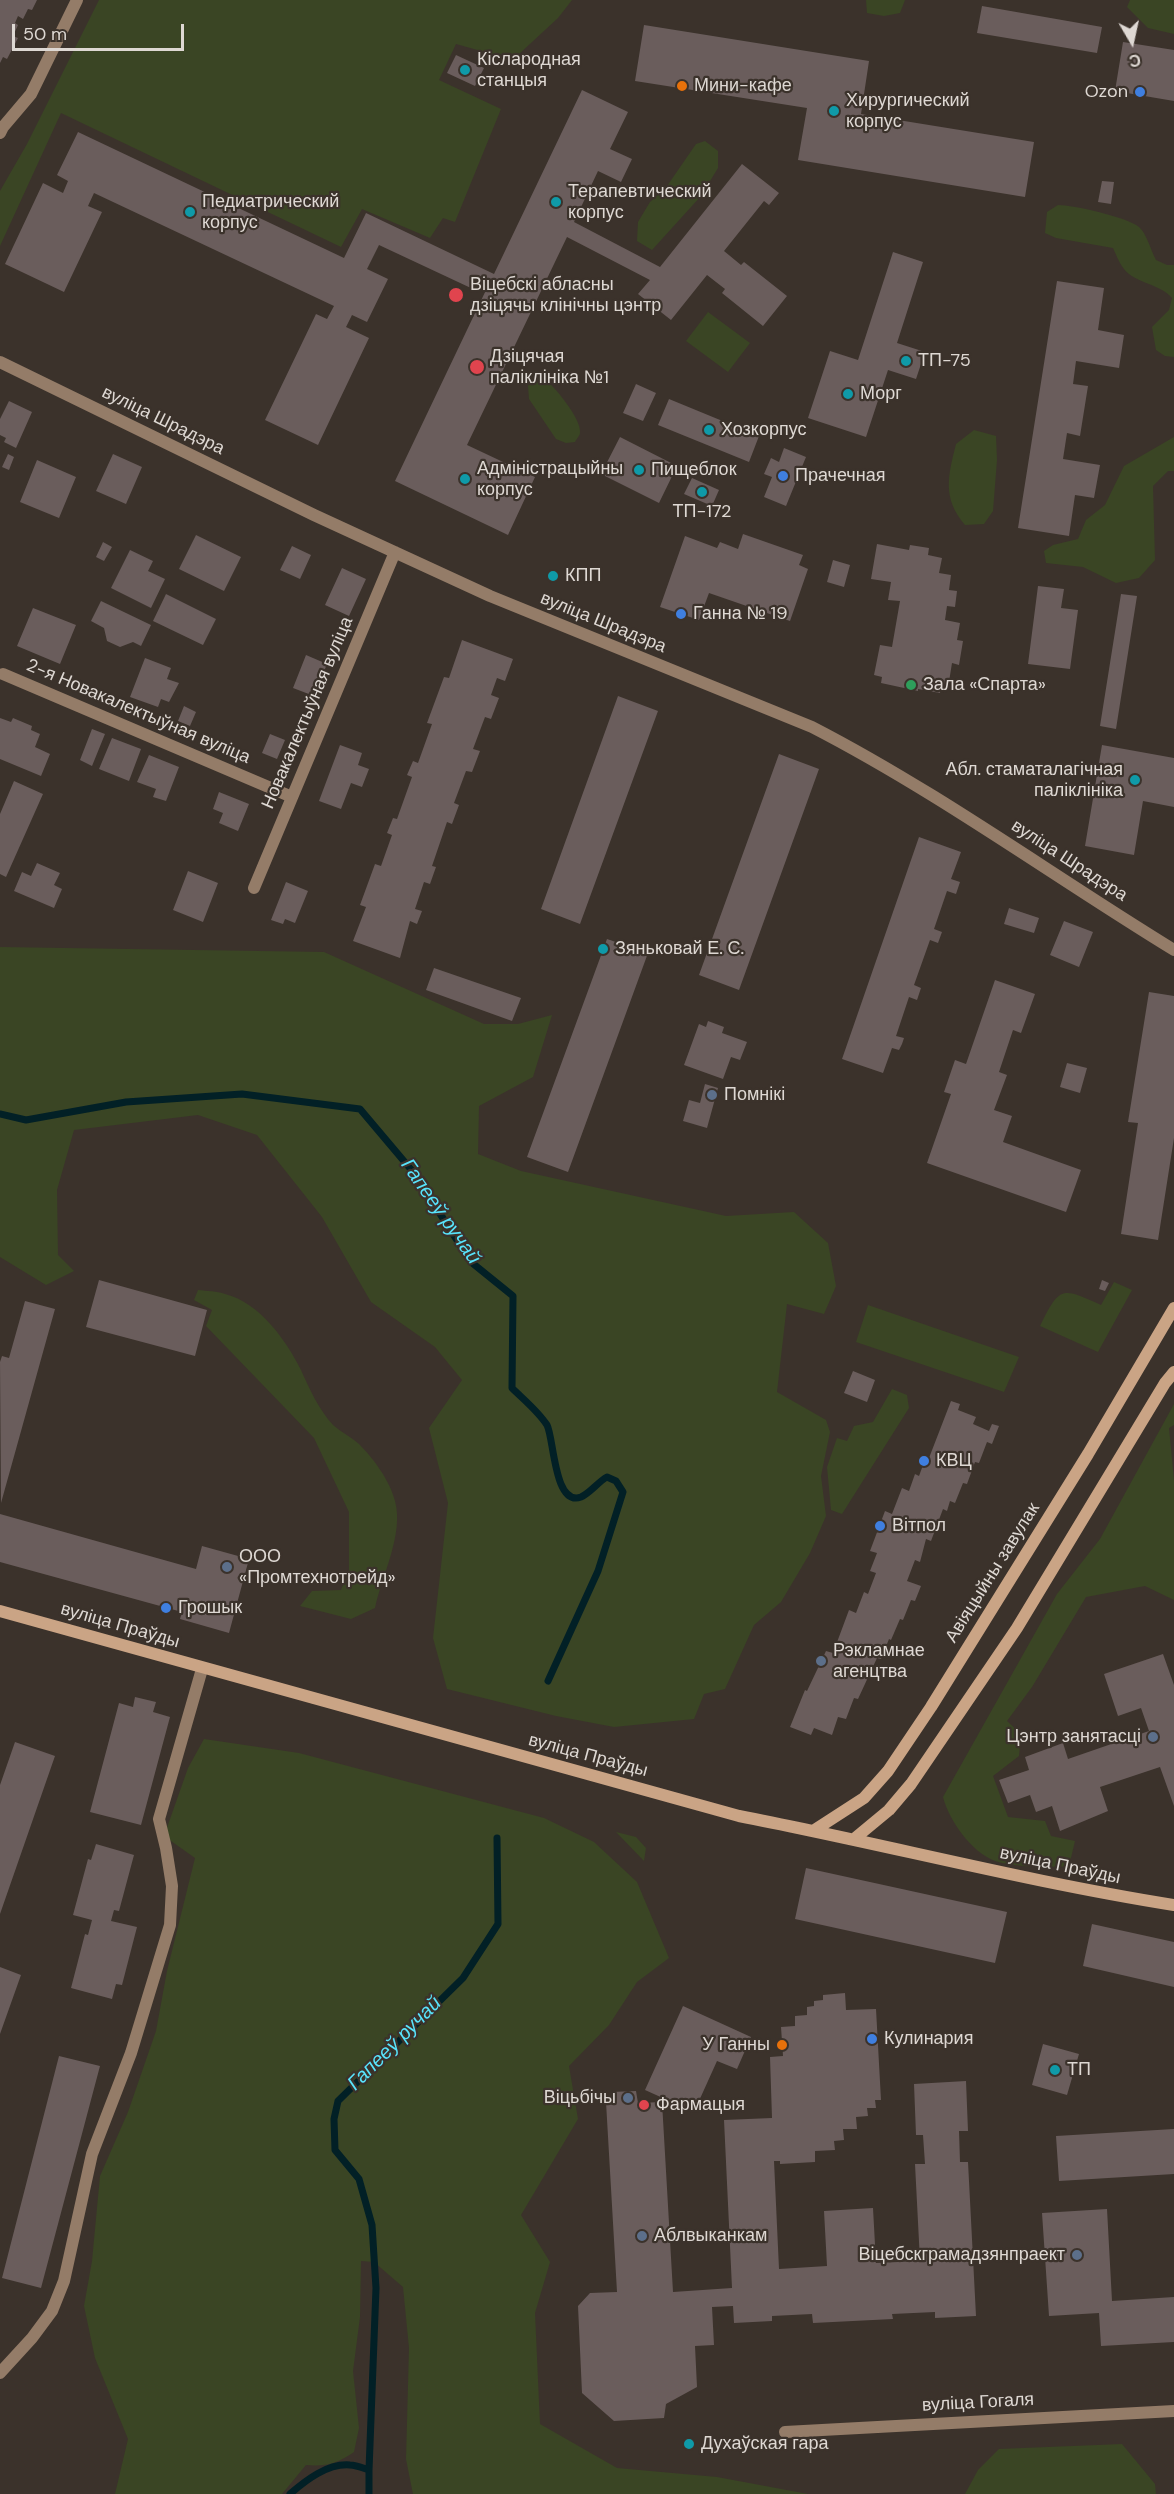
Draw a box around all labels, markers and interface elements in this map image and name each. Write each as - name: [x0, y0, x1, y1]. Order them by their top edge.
- scale bar: [15, 12, 188, 50]
- north arrow: [1102, 12, 1162, 72]
- text: 50 m: [23, 22, 67, 46]
- place label: Кіслародная станцыя: [477, 49, 581, 92]
- text: С: [1128, 49, 1142, 72]
- marker: Кіслародная станцыя: [458, 63, 472, 77]
- place label: Мини-кафе: [694, 75, 792, 97]
- marker: Мини-кафе: [675, 79, 689, 93]
- place label: Ozon: [1085, 81, 1128, 103]
- marker: Ozon: [1133, 85, 1147, 99]
- place label: Хирургический корпус: [846, 90, 970, 132]
- marker: Хирургический корпус: [827, 104, 841, 118]
- place label: Терапевтический корпус: [568, 181, 712, 224]
- place label: Педиатрический корпус: [202, 191, 339, 234]
- marker: Терапевтический корпус: [549, 195, 563, 209]
- marker: Педиатрический корпус: [183, 205, 197, 219]
- place label: Віцебскі абласны дзіцячы клінічны цэнтр: [470, 274, 661, 316]
- marker: Віцебскі абласны дзіцячы клінічны цэнтр: [447, 286, 465, 304]
- place label: Дзіцячая паліклініка №1: [490, 346, 609, 388]
- place label: ТП-75: [918, 350, 971, 372]
- marker: ТП-75: [899, 354, 913, 368]
- marker: Дзіцячая паліклініка №1: [468, 358, 486, 376]
- street label: вуліца Шрадэра: [98, 382, 228, 460]
- place label: Морг: [860, 383, 902, 405]
- marker: Морг: [841, 387, 855, 401]
- place label: Хозкорпус: [721, 419, 807, 441]
- marker: Хозкорпус: [702, 423, 716, 437]
- place label: Адміністрацыйны корпус: [477, 458, 623, 500]
- place label: Пищеблок: [651, 459, 736, 481]
- marker: Пищеблок: [632, 463, 646, 477]
- place label: Прачечная: [795, 465, 885, 487]
- marker: Прачечная: [776, 469, 790, 483]
- marker: Адміністрацыйны корпус: [458, 472, 472, 486]
- marker: ТП-172: [695, 485, 709, 499]
- place label: ТП-172: [673, 501, 731, 523]
- place label: КПП: [565, 565, 601, 587]
- marker: КПП: [546, 569, 560, 583]
- street label: вуліца Шрадэра: [537, 588, 669, 658]
- place label: Ганна № 19: [693, 603, 787, 625]
- marker: Ганна № 19: [674, 607, 688, 621]
- street label: Новакалектыўная вуліца: [258, 614, 358, 812]
- street label: 2-я Новакалектыўная вуліца: [23, 655, 253, 769]
- place label: Зала «Спарта»: [923, 674, 1046, 696]
- marker: Зала «Спарта»: [904, 678, 918, 692]
- place label: Абл. стаматалагічная паліклініка: [945, 759, 1123, 802]
- marker: Абл. стаматалагічная паліклініка: [1128, 773, 1142, 787]
- street label: вуліца Шрадэра: [1007, 816, 1131, 906]
- place label: Зяньковай Е. С.: [615, 938, 744, 960]
- marker: Зяньковай Е. С.: [596, 942, 610, 956]
- place label: Помнікі: [724, 1084, 785, 1106]
- marker: Помнікі: [705, 1088, 719, 1102]
- water label: Гапееў ручай: [395, 1155, 485, 1269]
- place label: КВЦ: [936, 1450, 972, 1472]
- marker: КВЦ: [917, 1454, 931, 1468]
- street label: Авіяцыйны завулак: [941, 1499, 1045, 1647]
- place label: Вітпол: [892, 1515, 946, 1537]
- marker: Вітпол: [873, 1519, 887, 1533]
- place label: ООО «Промтехнотрейд»: [239, 1546, 396, 1588]
- marker: ООО «Промтехнотрейд»: [220, 1560, 234, 1574]
- place label: Грошык: [178, 1597, 242, 1619]
- street label: вуліца Праўды: [58, 1599, 182, 1653]
- marker: Грошык: [159, 1601, 173, 1615]
- place label: Рэкламнае агенцтва: [833, 1640, 925, 1682]
- marker: Рэкламнае агенцтва: [814, 1654, 828, 1668]
- place label: Цэнтр занятасці: [1006, 1726, 1141, 1748]
- street label: вуліца Праўды: [526, 1730, 650, 1782]
- marker: Цэнтр занятасці: [1146, 1730, 1160, 1744]
- street label: вуліца Праўды: [998, 1843, 1122, 1889]
- water label: Гапееў ручай: [343, 1992, 447, 2096]
- place label: Кулинария: [884, 2028, 973, 2050]
- marker: Кулинария: [865, 2032, 879, 2046]
- place label: У Ганны: [702, 2034, 770, 2056]
- marker: У Ганны: [775, 2038, 789, 2052]
- place label: ТП: [1067, 2059, 1091, 2081]
- marker: ТП: [1048, 2063, 1062, 2077]
- place label: Віцьбічы: [544, 2087, 616, 2109]
- marker: Віцьбічы: [621, 2091, 635, 2105]
- place label: Фармацыя: [656, 2094, 745, 2116]
- marker: Фармацыя: [637, 2098, 651, 2112]
- place label: Аблвыканкам: [654, 2225, 767, 2247]
- marker: Аблвыканкам: [635, 2229, 649, 2243]
- place label: Віцебскграмадзянпраект: [859, 2244, 1065, 2266]
- marker: Віцебскграмадзянпраект: [1070, 2248, 1084, 2262]
- street label: вуліца Гогаля: [921, 2389, 1035, 2417]
- place label: Духаўская гара: [701, 2433, 828, 2455]
- marker: Духаўская гара: [682, 2437, 696, 2451]

